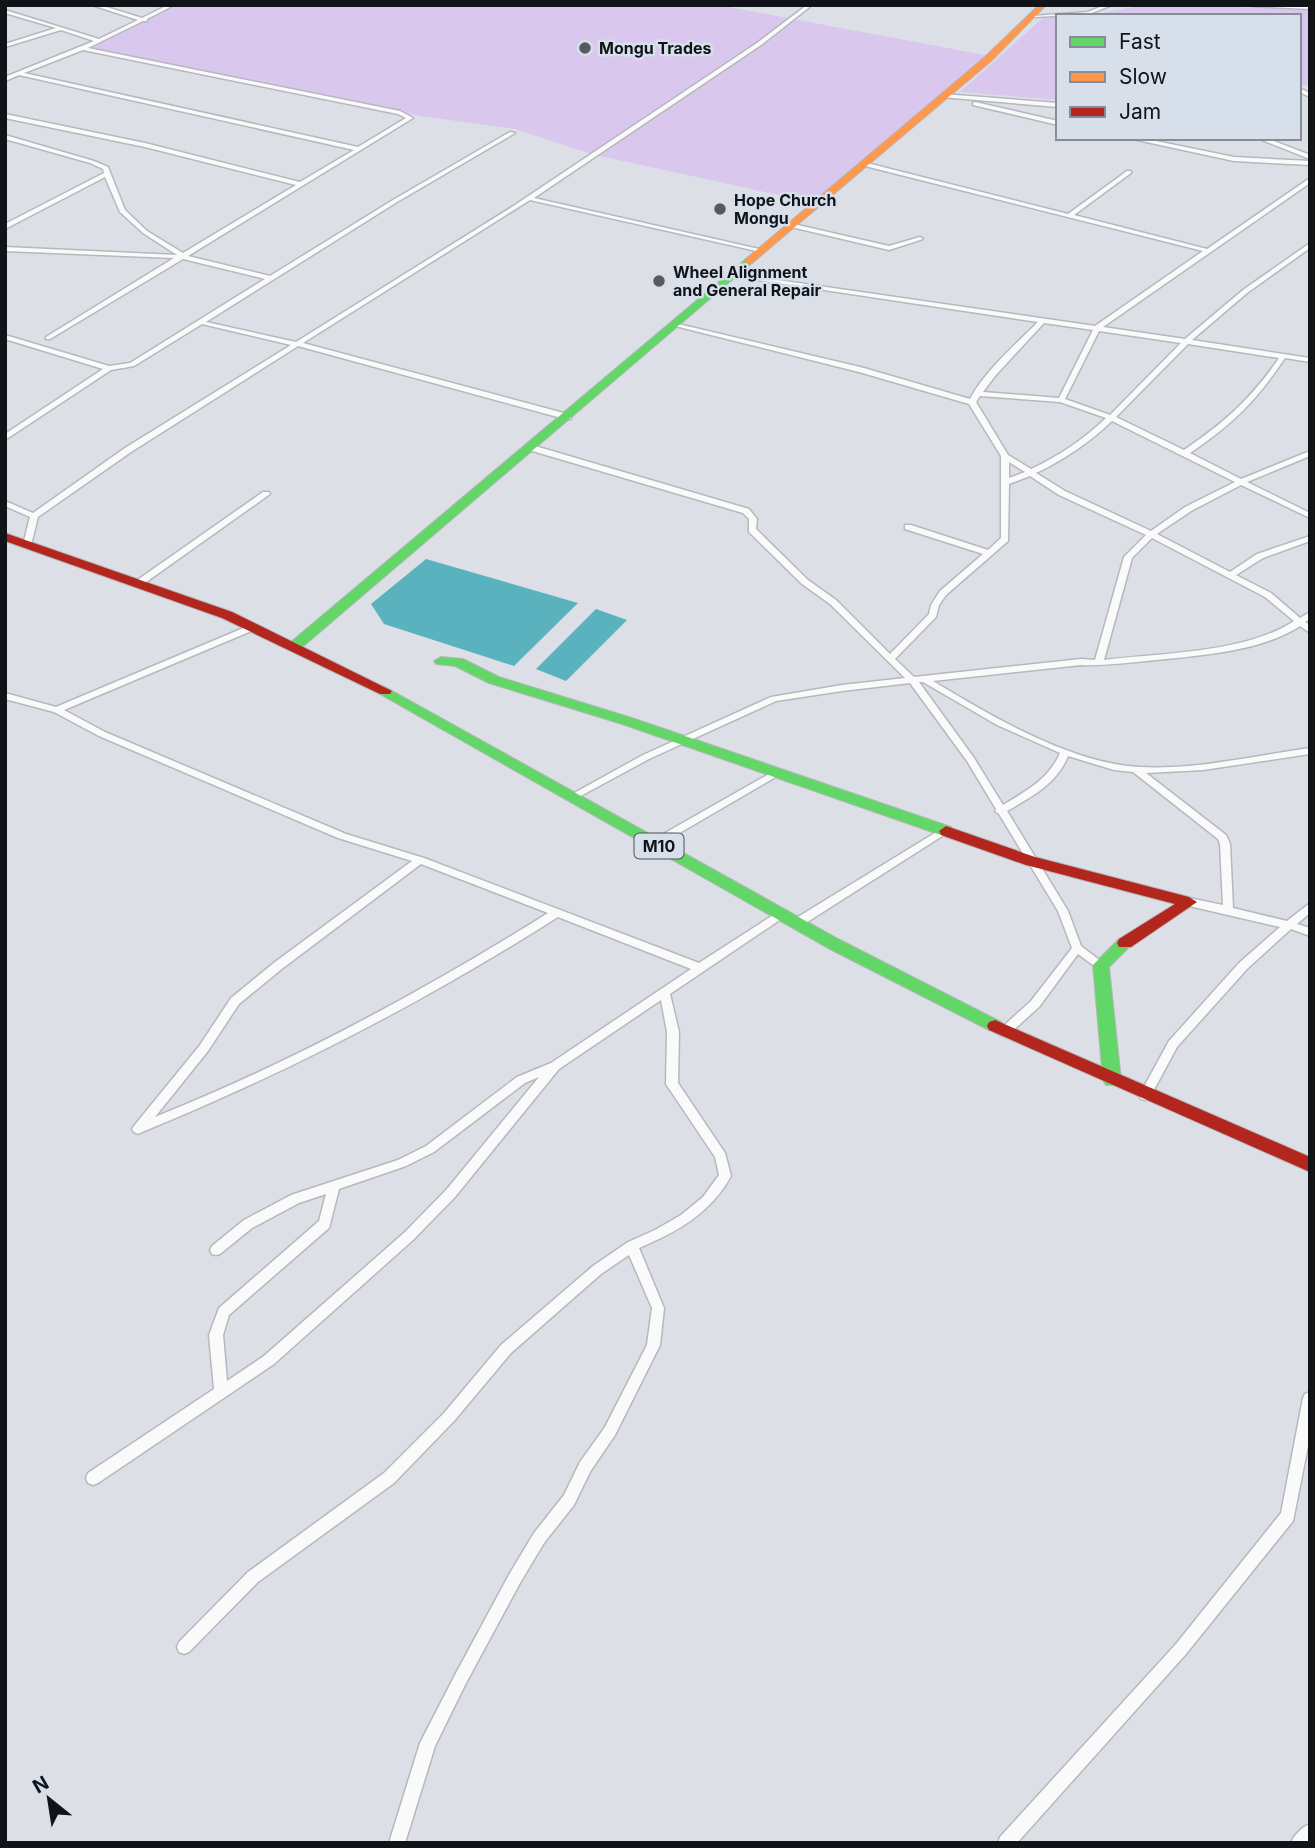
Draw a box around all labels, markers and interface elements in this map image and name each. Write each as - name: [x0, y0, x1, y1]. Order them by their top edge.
- legend: [1056, 14, 1301, 140]
- text: Fast: [1119, 29, 1161, 54]
- place label: Mongu Trades: [599, 38, 712, 58]
- marker: Mongu Trades: [577, 40, 593, 56]
- text: Slow: [1119, 64, 1167, 89]
- text: Jam: [1119, 99, 1161, 124]
- place label: Hope Church Mongu: [734, 190, 836, 228]
- marker: Hope Church Mongu: [712, 201, 728, 217]
- place label: Wheel Alignment and General Repair: [673, 262, 822, 300]
- marker: Wheel Alignment and General Repair: [651, 273, 667, 289]
- road number: M10: [634, 834, 684, 859]
- north arrow: [14, 1764, 84, 1834]
- text: N: [29, 1771, 53, 1798]

